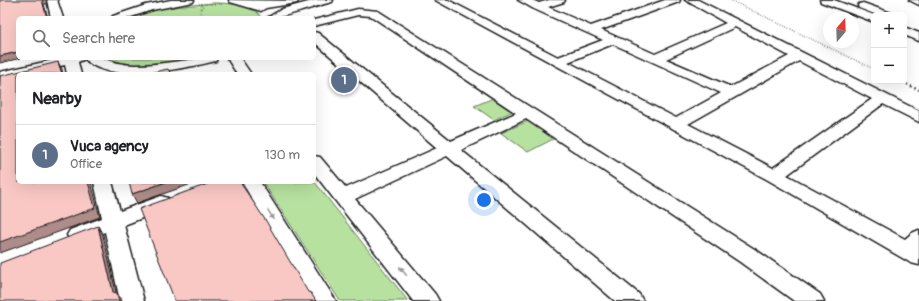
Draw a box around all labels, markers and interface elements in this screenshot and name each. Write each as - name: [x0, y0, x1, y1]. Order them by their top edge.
- north arrow: [823, 12, 859, 48]
- map controls: [871, 12, 907, 84]
- button: +: [871, 12, 907, 48]
- search box: [16, 16, 316, 60]
- icon: search: [30, 27, 52, 49]
- text: Search here: [62, 29, 135, 48]
- button: −: [871, 48, 907, 84]
- pin: 1: [331, 65, 357, 95]
- text: Nearby: [32, 88, 81, 109]
- text: Vuca agency: [70, 137, 149, 156]
- text: 1: [42, 147, 48, 163]
- text: 130 m: [264, 147, 300, 163]
- text: Office: [70, 156, 102, 172]
- your location: [474, 190, 494, 210]
- one-way arrow: [267, 210, 275, 220]
- one-way arrow: [398, 265, 407, 276]

